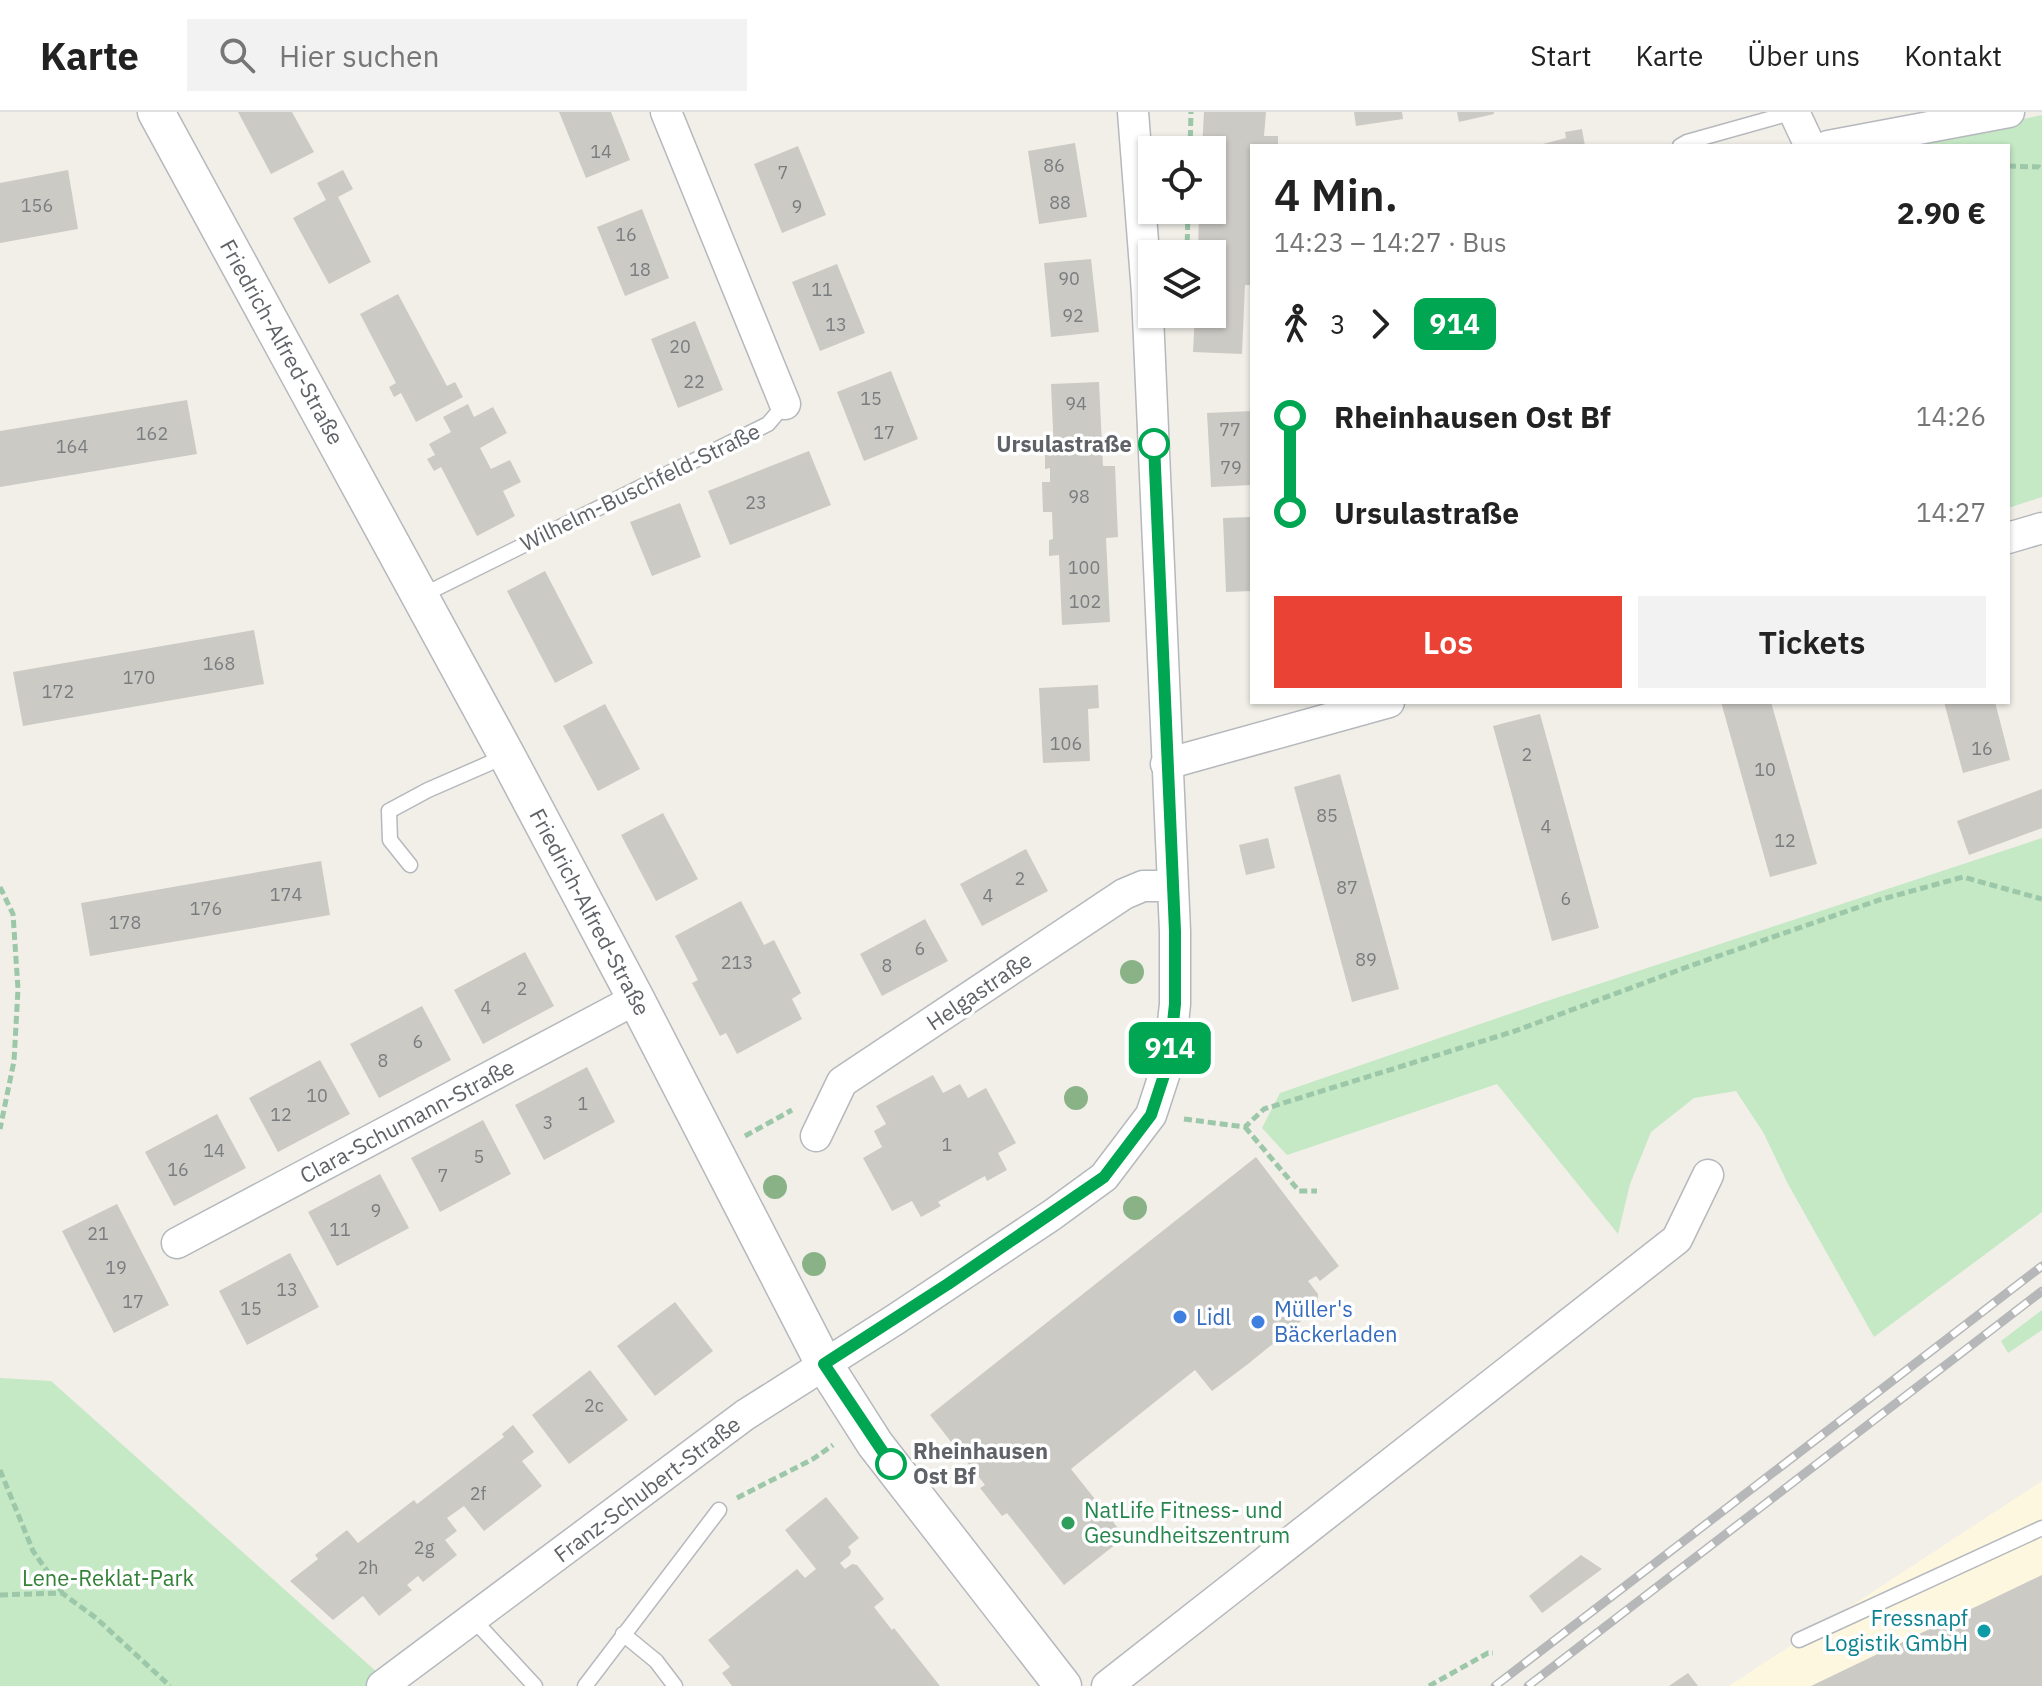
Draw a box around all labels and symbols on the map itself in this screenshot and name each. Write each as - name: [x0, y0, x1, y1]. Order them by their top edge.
- house number: 14: [590, 140, 612, 163]
- house number: 86: [1043, 154, 1065, 177]
- house number: 7: [778, 161, 788, 184]
- house number: 88: [1049, 191, 1071, 214]
- house number: 156: [21, 194, 53, 217]
- house number: 9: [792, 195, 802, 218]
- house number: 16: [615, 223, 637, 246]
- street label: Friedrich-Alfred-Straße: [214, 234, 351, 450]
- house number: 18: [629, 258, 651, 281]
- house number: 90: [1058, 267, 1080, 290]
- house number: 11: [811, 278, 833, 301]
- house number: 92: [1062, 304, 1084, 327]
- house number: 13: [825, 313, 847, 336]
- house number: 20: [669, 335, 691, 358]
- house number: 22: [683, 370, 705, 393]
- house number: 15: [860, 387, 882, 410]
- house number: 94: [1065, 392, 1087, 415]
- street label: Wilhelm-Buschfeld-Straße: [515, 416, 764, 557]
- house number: 77: [1219, 418, 1241, 441]
- house number: 17: [873, 421, 895, 444]
- house number: 162: [136, 422, 168, 445]
- place label: Ursulastraße: [996, 429, 1132, 458]
- marker: Ursulastraße: [1139, 429, 1169, 459]
- house number: 164: [56, 435, 88, 458]
- house number: 79: [1220, 456, 1242, 479]
- house number: 98: [1068, 485, 1090, 508]
- house number: 23: [745, 491, 767, 514]
- house number: 100: [1068, 556, 1100, 579]
- house number: 102: [1069, 590, 1101, 613]
- house number: 168: [203, 652, 235, 675]
- house number: 170: [123, 666, 155, 689]
- house number: 172: [42, 680, 74, 703]
- house number: 106: [1050, 732, 1082, 755]
- house number: 16: [1971, 737, 1993, 760]
- house number: 2: [1522, 743, 1532, 766]
- house number: 10: [1754, 758, 1776, 781]
- street label: Friedrich-Alfred-Straße: [524, 803, 657, 1020]
- house number: 85: [1316, 804, 1338, 827]
- house number: 4: [1541, 815, 1552, 838]
- house number: 12: [1774, 829, 1796, 852]
- house number: 2: [1015, 867, 1025, 890]
- house number: 87: [1336, 876, 1358, 899]
- house number: 174: [270, 883, 302, 906]
- house number: 4: [983, 884, 994, 907]
- house number: 6: [1561, 887, 1571, 910]
- house number: 176: [190, 897, 222, 920]
- house number: 178: [109, 911, 141, 934]
- house number: 6: [915, 937, 925, 960]
- street label: Helgastraße: [920, 945, 1037, 1036]
- house number: 89: [1355, 948, 1377, 971]
- house number: 213: [721, 951, 753, 974]
- house number: 8: [882, 954, 892, 977]
- house number: 2: [517, 977, 527, 1000]
- house number: 4: [481, 996, 492, 1019]
- line badge: 914: [1124, 1022, 1216, 1074]
- house number: 6: [413, 1030, 423, 1053]
- house number: 8: [378, 1049, 388, 1072]
- street label: Clara-Schumann-Straße: [294, 1052, 519, 1189]
- house number: 10: [306, 1084, 328, 1107]
- house number: 1: [578, 1092, 588, 1115]
- house number: 12: [270, 1103, 292, 1126]
- house number: 3: [543, 1111, 553, 1134]
- house number: 1: [942, 1133, 952, 1156]
- house number: 14: [203, 1139, 225, 1162]
- house number: 5: [474, 1145, 484, 1168]
- house number: 16: [167, 1158, 189, 1181]
- house number: 7: [438, 1164, 448, 1187]
- house number: 9: [371, 1199, 381, 1222]
- house number: 11: [329, 1218, 351, 1241]
- house number: 21: [87, 1222, 109, 1245]
- house number: 19: [105, 1256, 127, 1279]
- house number: 13: [276, 1278, 298, 1301]
- house number: 17: [122, 1290, 144, 1313]
- place label: Müller's Bäckerladen: [1274, 1294, 1398, 1348]
- house number: 15: [240, 1297, 262, 1320]
- place label: Lidl: [1196, 1302, 1231, 1331]
- marker: Lidl: [1171, 1308, 1189, 1326]
- marker: Müller's Bäckerladen: [1249, 1313, 1267, 1331]
- house number: 2c: [584, 1394, 604, 1417]
- street label: Franz-Schubert-Straße: [548, 1409, 746, 1568]
- place label: Rheinhausen Ost Bf: [913, 1436, 1048, 1490]
- marker: Rheinhausen Ost Bf: [876, 1449, 906, 1479]
- house number: 2f: [470, 1482, 486, 1505]
- place label: NatLife Fitness- und Gesundheitszentrum: [1084, 1495, 1290, 1549]
- marker: NatLife Fitness- und Gesundheitszentrum: [1059, 1514, 1077, 1532]
- house number: 2g: [414, 1536, 435, 1559]
- house number: 2h: [357, 1556, 379, 1579]
- park label: Lene-Reklat-Park: [22, 1563, 194, 1592]
- place label: Fressnapf Logistik GmbH: [1824, 1603, 1968, 1657]
- marker: Fressnapf Logistik GmbH: [1975, 1622, 1993, 1640]

